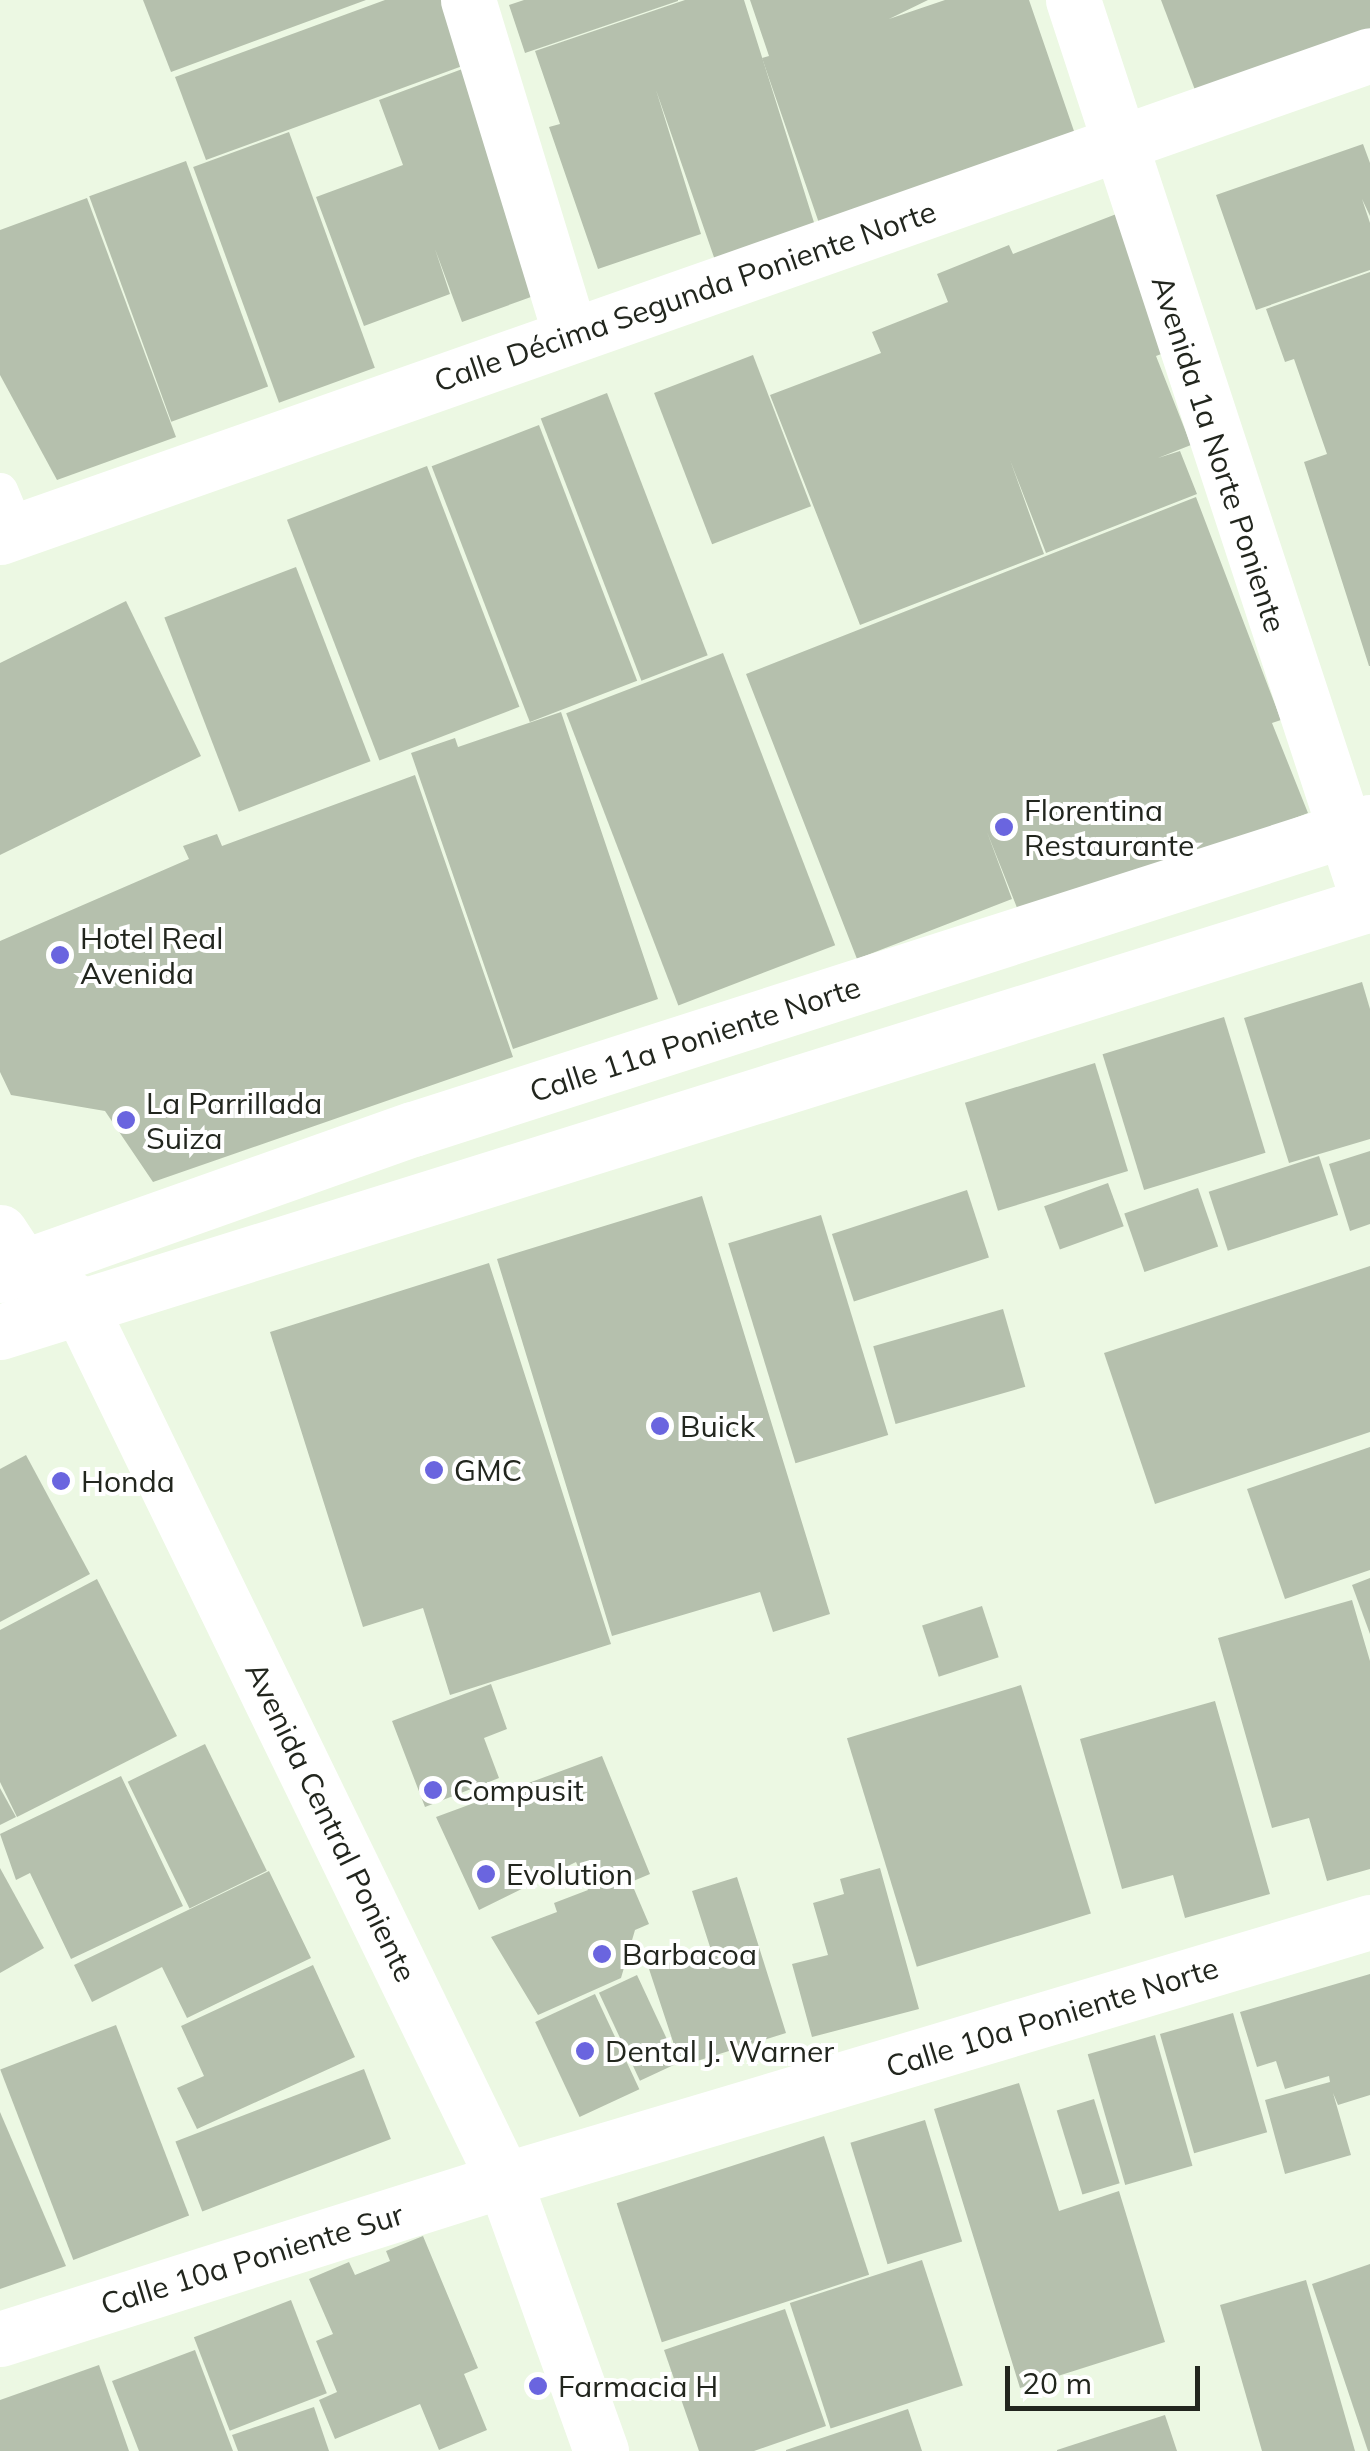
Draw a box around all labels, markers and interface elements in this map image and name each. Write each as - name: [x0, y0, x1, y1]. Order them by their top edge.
- street label: Calle Décima Segunda Poniente Norte: [429, 193, 941, 399]
- street label: Avenida 1a Norte Poniente: [1144, 271, 1294, 637]
- place label: Florentina Restaurante: [1024, 792, 1194, 862]
- marker: Florentina Restaurante: [993, 816, 1015, 838]
- place label: Hotel Real Avenida: [80, 920, 223, 990]
- marker: Hotel Real Avenida: [49, 944, 71, 966]
- street label: Calle 11a Poniente Norte: [525, 969, 865, 1109]
- place label: La Parrillada Suiza: [146, 1085, 322, 1156]
- marker: La Parrillada Suiza: [115, 1109, 137, 1131]
- place label: Buick: [680, 1408, 755, 1444]
- marker: Buick: [649, 1415, 671, 1437]
- place label: GMC: [454, 1452, 522, 1488]
- marker: GMC: [423, 1459, 445, 1481]
- place label: Honda: [81, 1463, 175, 1499]
- marker: Honda: [50, 1470, 72, 1492]
- street label: Avenida Central Poniente: [238, 1657, 424, 1987]
- place label: Compusit: [453, 1772, 584, 1808]
- marker: Compusit: [422, 1779, 444, 1801]
- place label: Evolution: [506, 1856, 633, 1892]
- marker: Evolution: [475, 1863, 497, 1885]
- place label: Barbacoa: [622, 1936, 757, 1972]
- marker: Barbacoa: [591, 1943, 613, 1965]
- street label: Calle 10a Poniente Norte: [882, 1949, 1222, 2085]
- place label: Dental J. Warner: [605, 2033, 834, 2069]
- marker: Dental J. Warner: [574, 2040, 596, 2062]
- street label: Calle 10a Poniente Sur: [96, 2196, 408, 2322]
- scale bar: [1010, 2346, 1205, 2408]
- text: 20 m: [1022, 2364, 1092, 2402]
- place label: Farmacia H: [558, 2368, 718, 2404]
- marker: Farmacia H: [527, 2375, 549, 2397]

